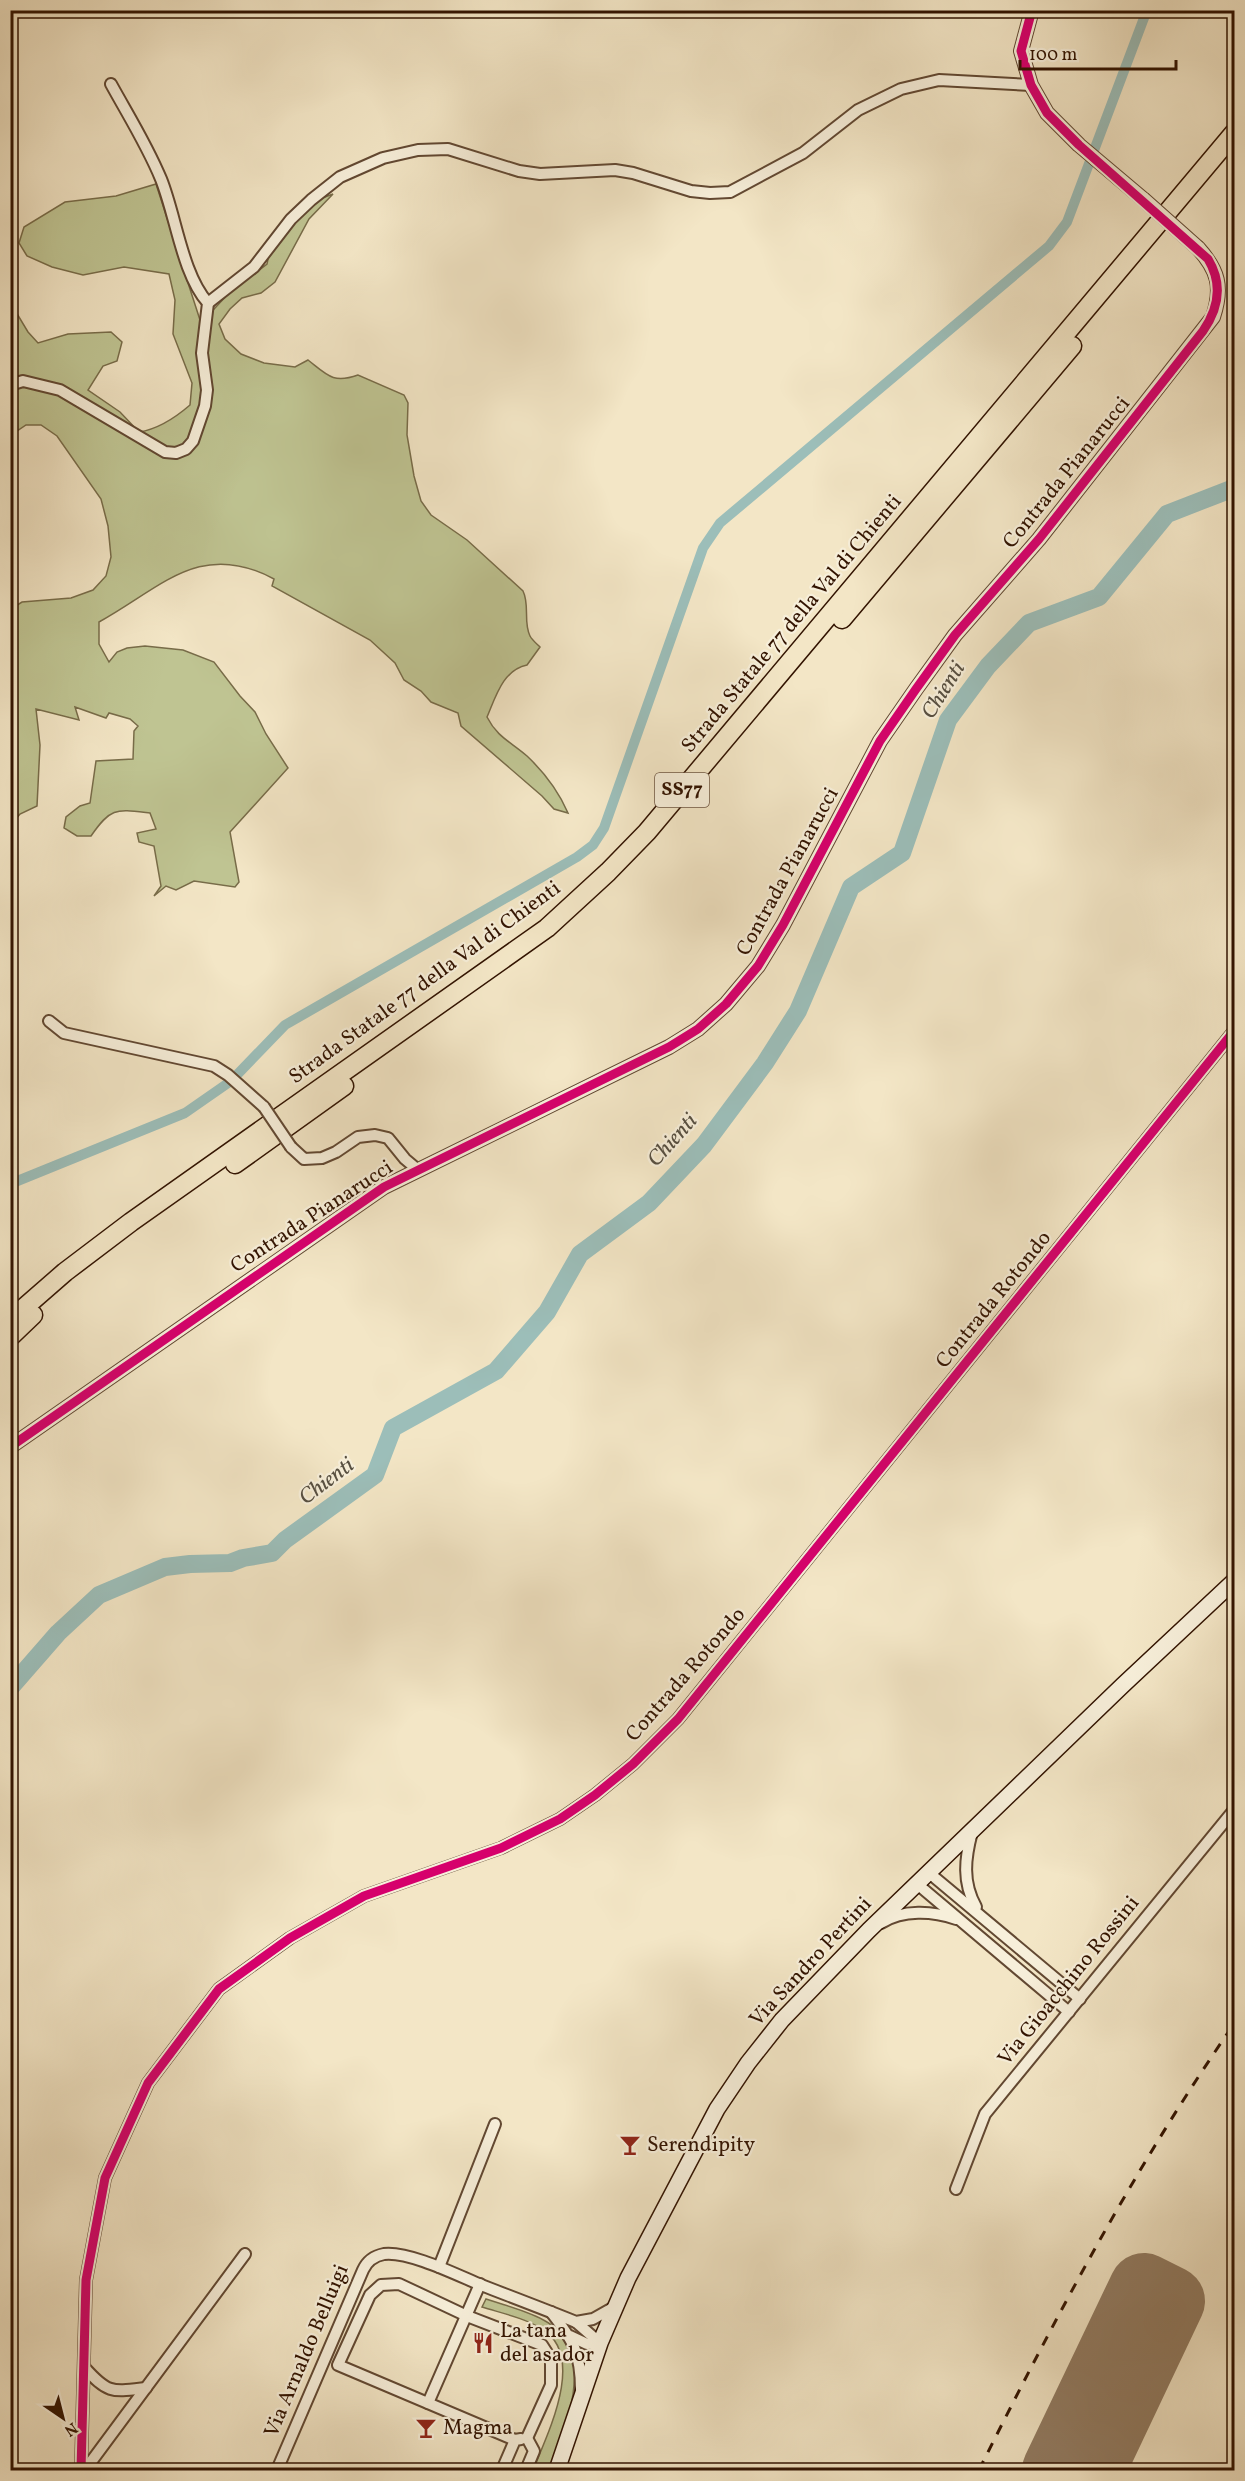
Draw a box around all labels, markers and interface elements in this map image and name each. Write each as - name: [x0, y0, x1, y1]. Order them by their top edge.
- scale bar: [1020, 33, 1176, 71]
- text: 100 m: [1029, 43, 1078, 68]
- street label: Contrada Pianarucci: [996, 391, 1138, 555]
- street label: Strada Statale 77 della Val di Chienti: [675, 488, 909, 760]
- water label: Chienti: [914, 656, 974, 726]
- road number: SS77: [655, 773, 709, 807]
- street label: Contrada Pianarucci: [730, 783, 846, 961]
- street label: Strada Statale 77 della Val di Chienti: [283, 874, 567, 1092]
- water label: Chienti: [641, 1107, 706, 1175]
- street label: Contrada Pianarucci: [225, 1154, 399, 1280]
- street label: Contrada Rotondo: [929, 1225, 1059, 1375]
- water label: Chienti: [293, 1451, 362, 1513]
- street label: Contrada Rotondo: [619, 1602, 753, 1748]
- street label: Via Gioacchino Rossini: [991, 1890, 1147, 2072]
- street label: Via Sandro Pertini: [743, 1891, 879, 2033]
- place label: Serendipity: [647, 2131, 756, 2160]
- bar icon: Serendipity: [618, 2133, 642, 2157]
- street label: Via Arnaldo Belluigi: [257, 2260, 357, 2442]
- place label: La tana del asador: [500, 2317, 594, 2370]
- restaurant icon: La tana del asador: [471, 2331, 495, 2355]
- north arrow: [33, 2388, 93, 2448]
- place label: Magma: [443, 2414, 513, 2443]
- text: N: [59, 2416, 82, 2441]
- bar icon: Magma: [414, 2416, 438, 2440]

